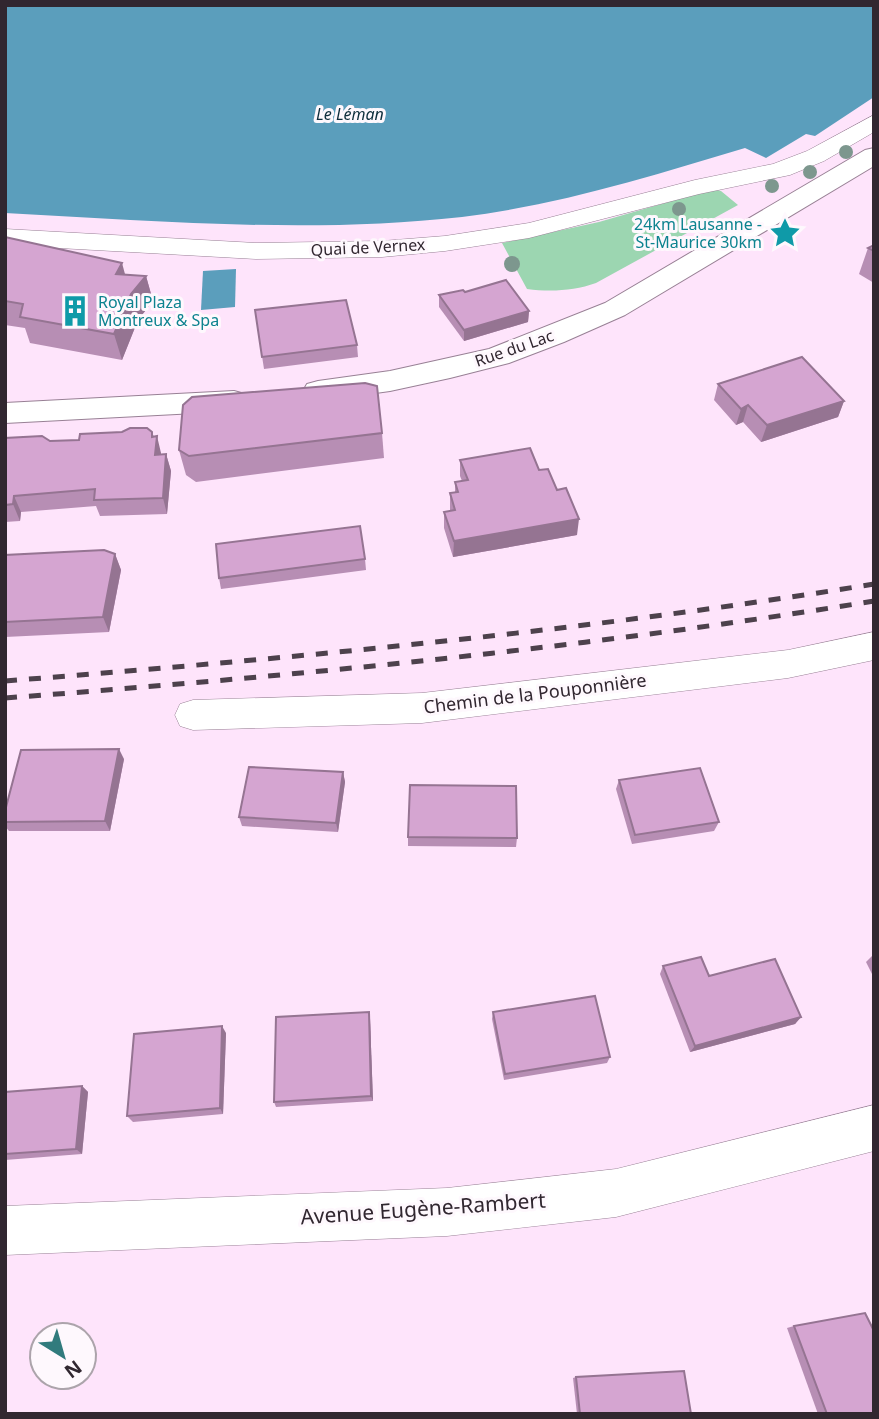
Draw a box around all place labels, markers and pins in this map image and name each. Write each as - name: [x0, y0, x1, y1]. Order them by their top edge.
- place label: 24km Lausanne - St-Maurice 30km: [634, 213, 762, 253]
- place icon: 24km Lausanne - St-Maurice 30km: [768, 216, 802, 250]
- place label: Royal Plaza Montreux & Spa: [98, 291, 219, 331]
- building icon: Royal Plaza Montreux & Spa: [58, 294, 92, 328]

